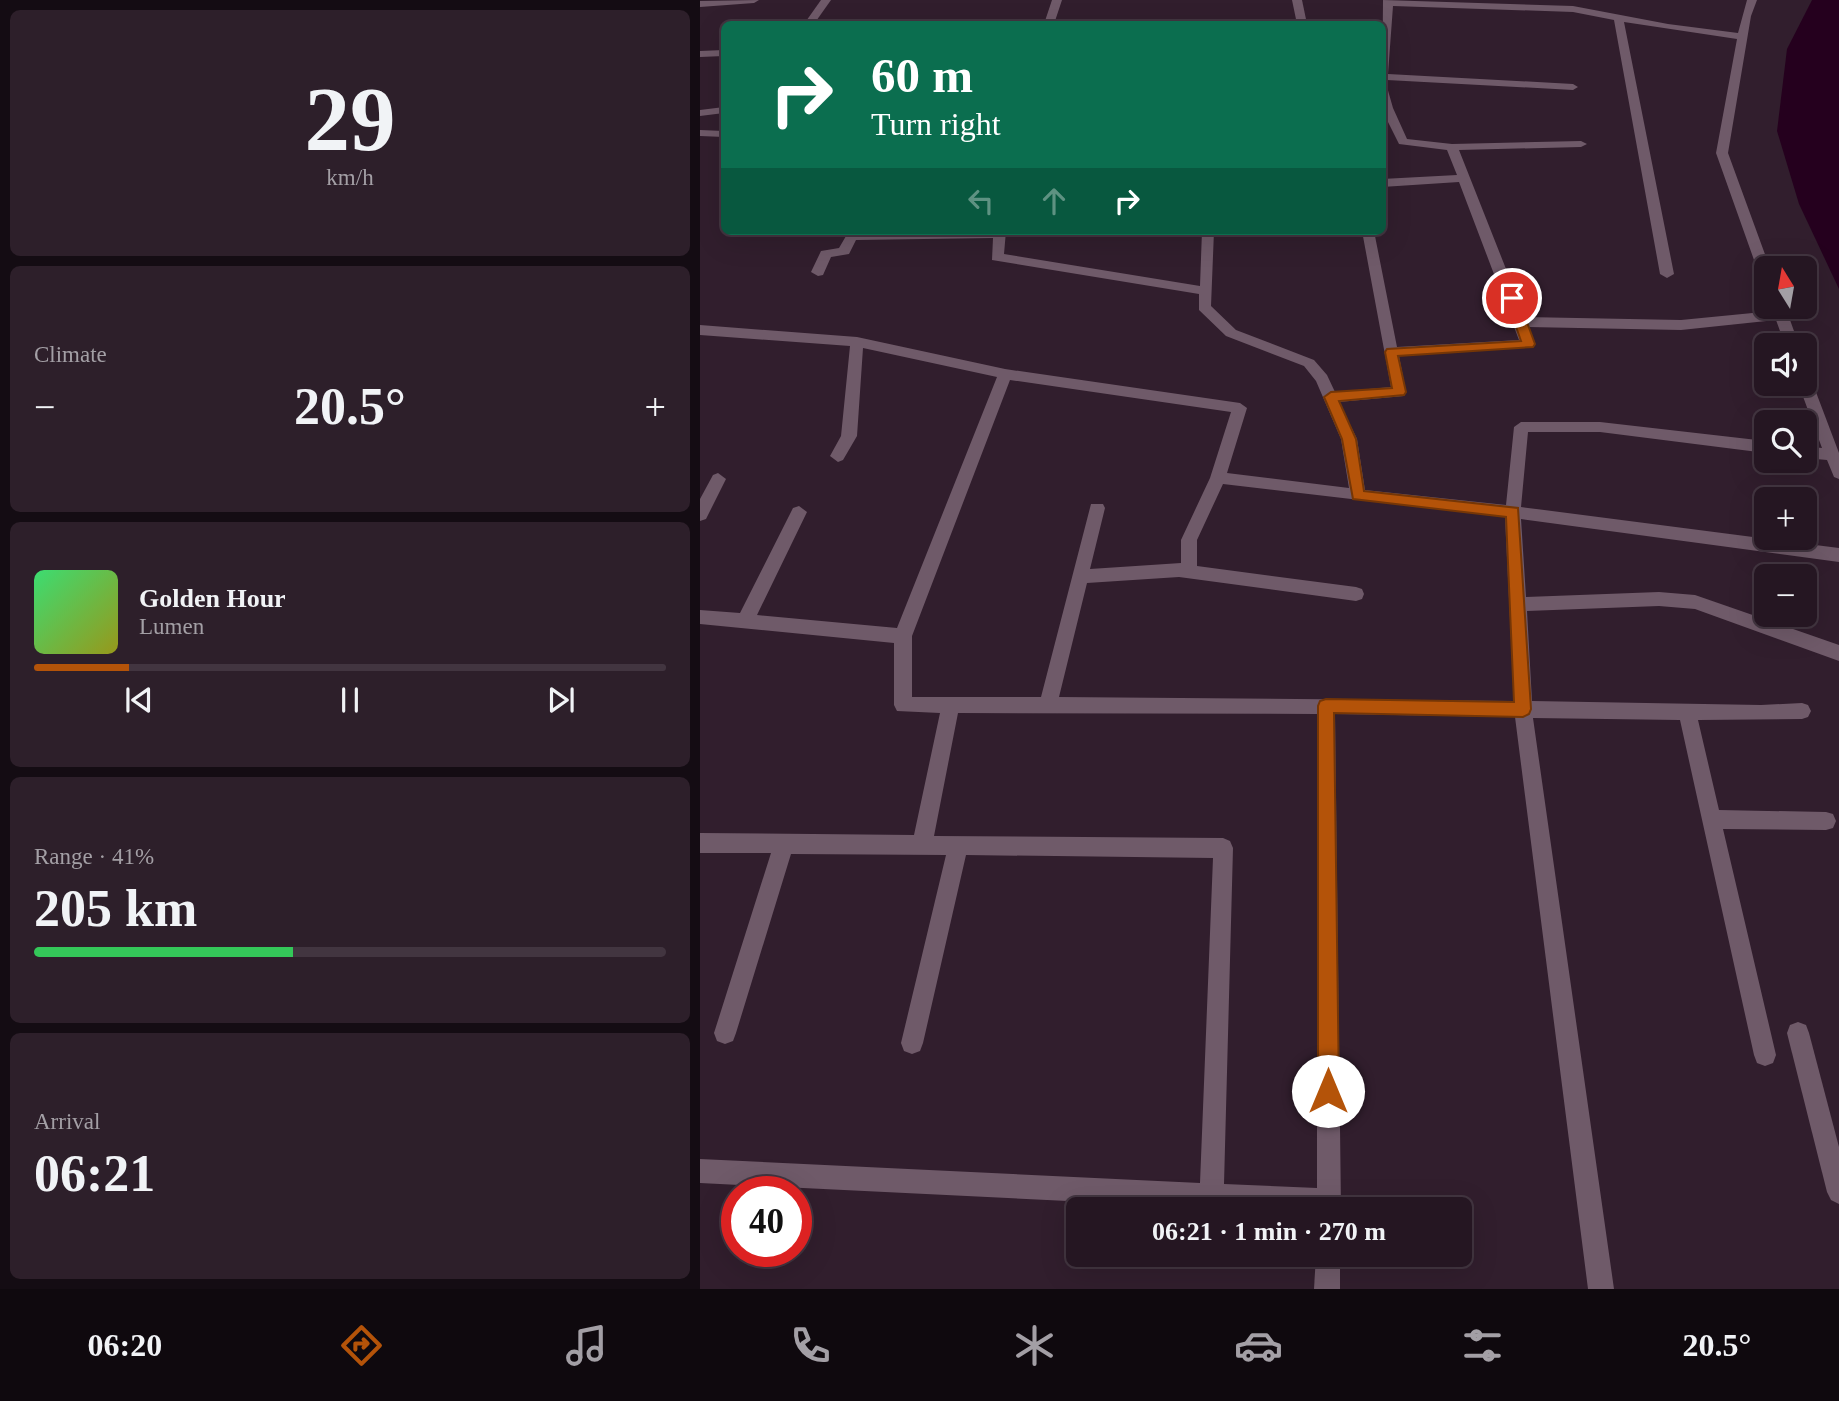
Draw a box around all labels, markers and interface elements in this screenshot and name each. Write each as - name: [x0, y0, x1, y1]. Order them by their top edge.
- text: 60 m: [871, 48, 973, 103]
- icon: right: [756, 49, 847, 140]
- text: 29: [305, 69, 396, 170]
- text: Turn right: [871, 106, 1001, 142]
- text: km/h: [326, 165, 374, 190]
- icon: left: [962, 182, 1000, 220]
- icon: ahead: [1035, 182, 1073, 220]
- icon: right: [1108, 182, 1146, 220]
- north arrow: [1754, 256, 1816, 318]
- map controls: [1754, 256, 1817, 627]
- pin: [1482, 268, 1542, 328]
- icon: arrive: [1493, 279, 1531, 317]
- button: sound: [1754, 333, 1817, 396]
- text: Climate: [34, 342, 107, 367]
- text: 20.5°: [294, 378, 406, 435]
- text: −: [34, 386, 55, 428]
- text: +: [645, 386, 666, 428]
- button: search: [1754, 410, 1817, 473]
- button: +: [1754, 487, 1817, 550]
- button: −: [1754, 564, 1817, 627]
- text: Golden Hour: [139, 584, 286, 613]
- text: Lumen: [139, 614, 204, 639]
- icon: previous: [120, 681, 158, 719]
- icon: pause: [331, 681, 369, 719]
- icon: next: [542, 681, 580, 719]
- text: Range · 41%: [34, 844, 154, 869]
- text: 205 km: [34, 880, 197, 937]
- position arrow: [1291, 1054, 1365, 1128]
- text: Arrival: [34, 1109, 100, 1134]
- text: 06:21: [34, 1145, 155, 1202]
- speed limit sign: 40: [721, 1176, 812, 1267]
- text: 06:21 · 1 min · 270 m: [1152, 1217, 1386, 1246]
- icon: directions: [337, 1321, 386, 1370]
- icon: music: [562, 1321, 611, 1370]
- icon: phone: [786, 1321, 835, 1370]
- icon: climate: [1010, 1321, 1059, 1370]
- icon: car: [1234, 1321, 1283, 1370]
- icon: filters: [1458, 1321, 1507, 1370]
- text: 06:20: [88, 1327, 162, 1363]
- text: 20.5°: [1683, 1327, 1751, 1363]

